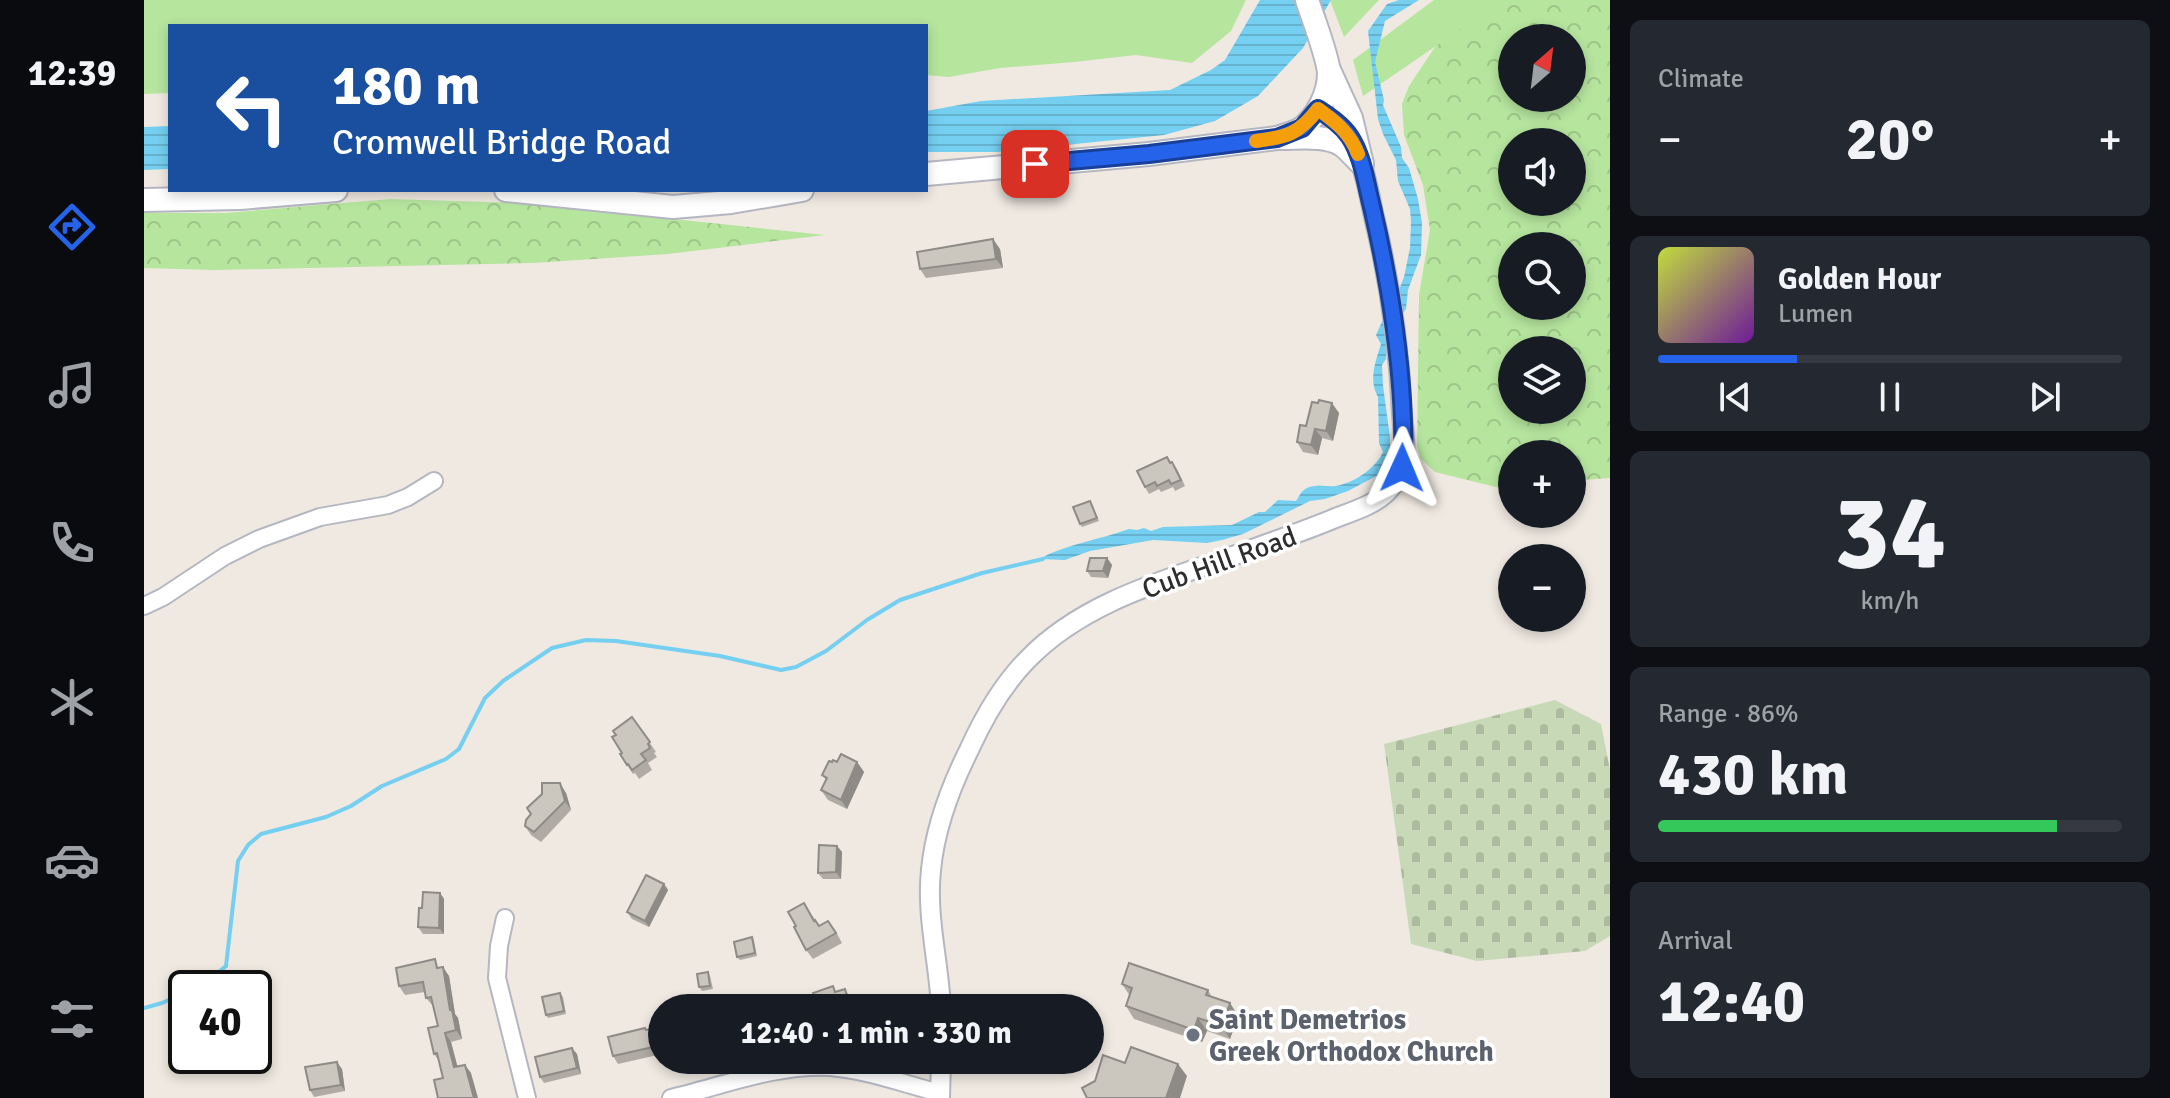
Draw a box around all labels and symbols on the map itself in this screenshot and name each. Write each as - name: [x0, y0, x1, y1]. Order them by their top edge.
- north arrow: [1498, 24, 1586, 112]
- pin: [1001, 130, 1069, 198]
- position arrow: [1360, 426, 1444, 510]
- street label: Cub Hill Road: [1138, 519, 1301, 607]
- speed limit sign: 40: [168, 970, 272, 1074]
- place label: Saint Demetrios Greek Orthodox Church: [1209, 1003, 1494, 1069]
- marker: Saint Demetrios Greek Orthodox Church: [1184, 1026, 1202, 1044]

